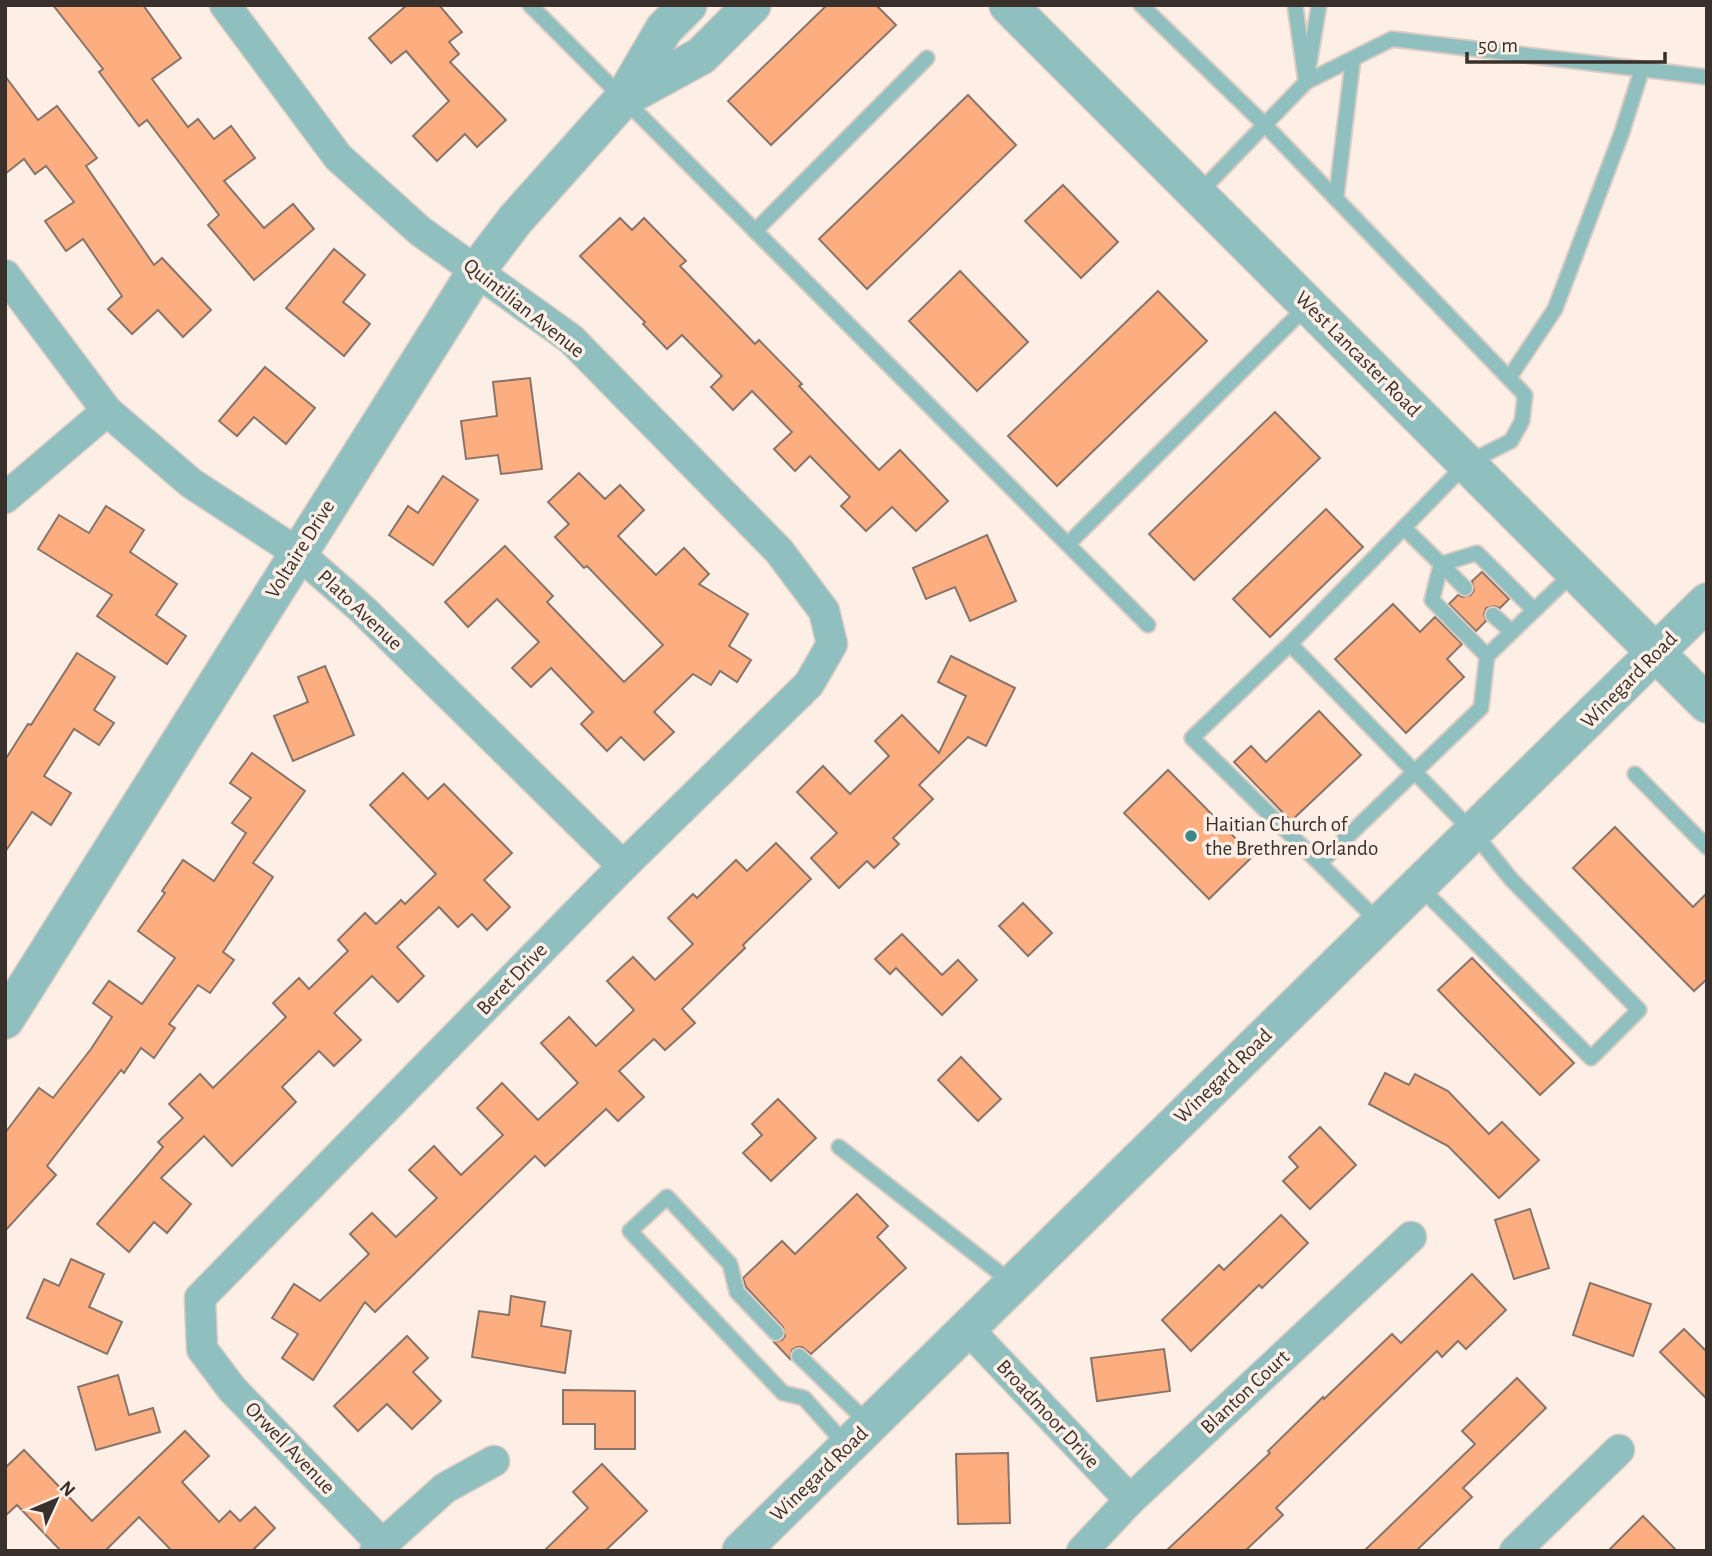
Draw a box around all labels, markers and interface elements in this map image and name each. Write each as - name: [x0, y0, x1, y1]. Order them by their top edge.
- scale bar: [1467, 21, 1665, 65]
- text: 50 m: [1478, 35, 1518, 56]
- street label: Quintilian Avenue: [460, 254, 588, 362]
- street label: West Lancaster Road: [1291, 287, 1425, 421]
- street label: Voltaire Drive: [262, 496, 338, 602]
- street label: Plato Avenue: [314, 566, 406, 654]
- street label: Winegard Road: [1577, 628, 1681, 732]
- place label: Haitian Church of the Brethren Orlando: [1205, 814, 1378, 859]
- marker: Haitian Church of the Brethren Orlando: [1183, 828, 1199, 844]
- street label: Beret Drive: [473, 939, 551, 1019]
- street label: Winegard Road: [1170, 1024, 1276, 1127]
- street label: Blanton Court: [1197, 1346, 1293, 1438]
- street label: Broadmoor Drive: [993, 1356, 1103, 1472]
- street label: Orwell Avenue: [241, 1398, 339, 1498]
- street label: Winegard Road: [766, 1422, 872, 1525]
- north arrow: [21, 1465, 91, 1535]
- text: N: [56, 1478, 79, 1501]

